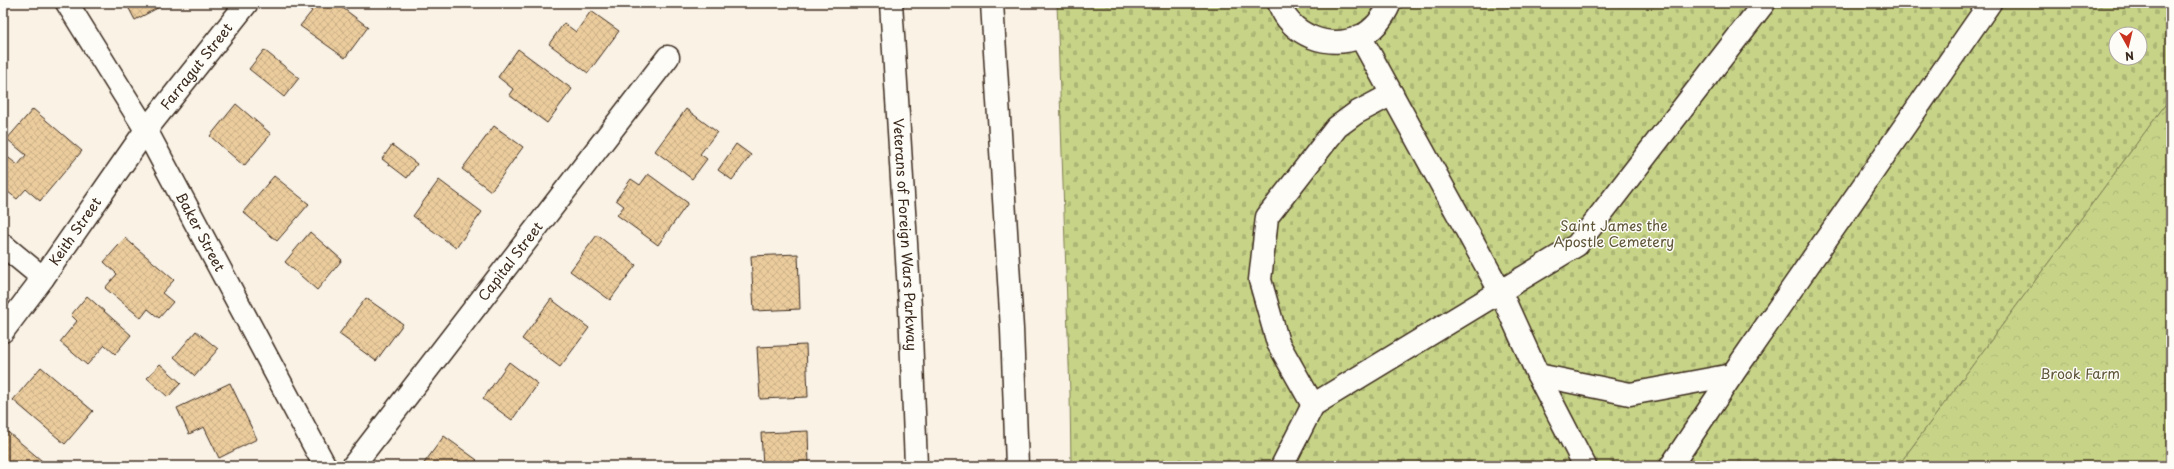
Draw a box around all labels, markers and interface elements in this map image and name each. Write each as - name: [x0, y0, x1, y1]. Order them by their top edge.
- street label: Farragut Street: [155, 18, 238, 114]
- north arrow: [2108, 26, 2148, 66]
- text: N: [2124, 47, 2135, 65]
- street label: Veterans of Foreign Wars Parkway: [888, 117, 923, 351]
- street label: Baker Street: [171, 188, 231, 275]
- street label: Keith Street: [44, 193, 106, 270]
- park label: Saint James the Apostle Cemetery: [1554, 215, 1674, 252]
- street label: Capital Street: [473, 217, 547, 305]
- park label: Brook Farm: [2040, 363, 2120, 384]

